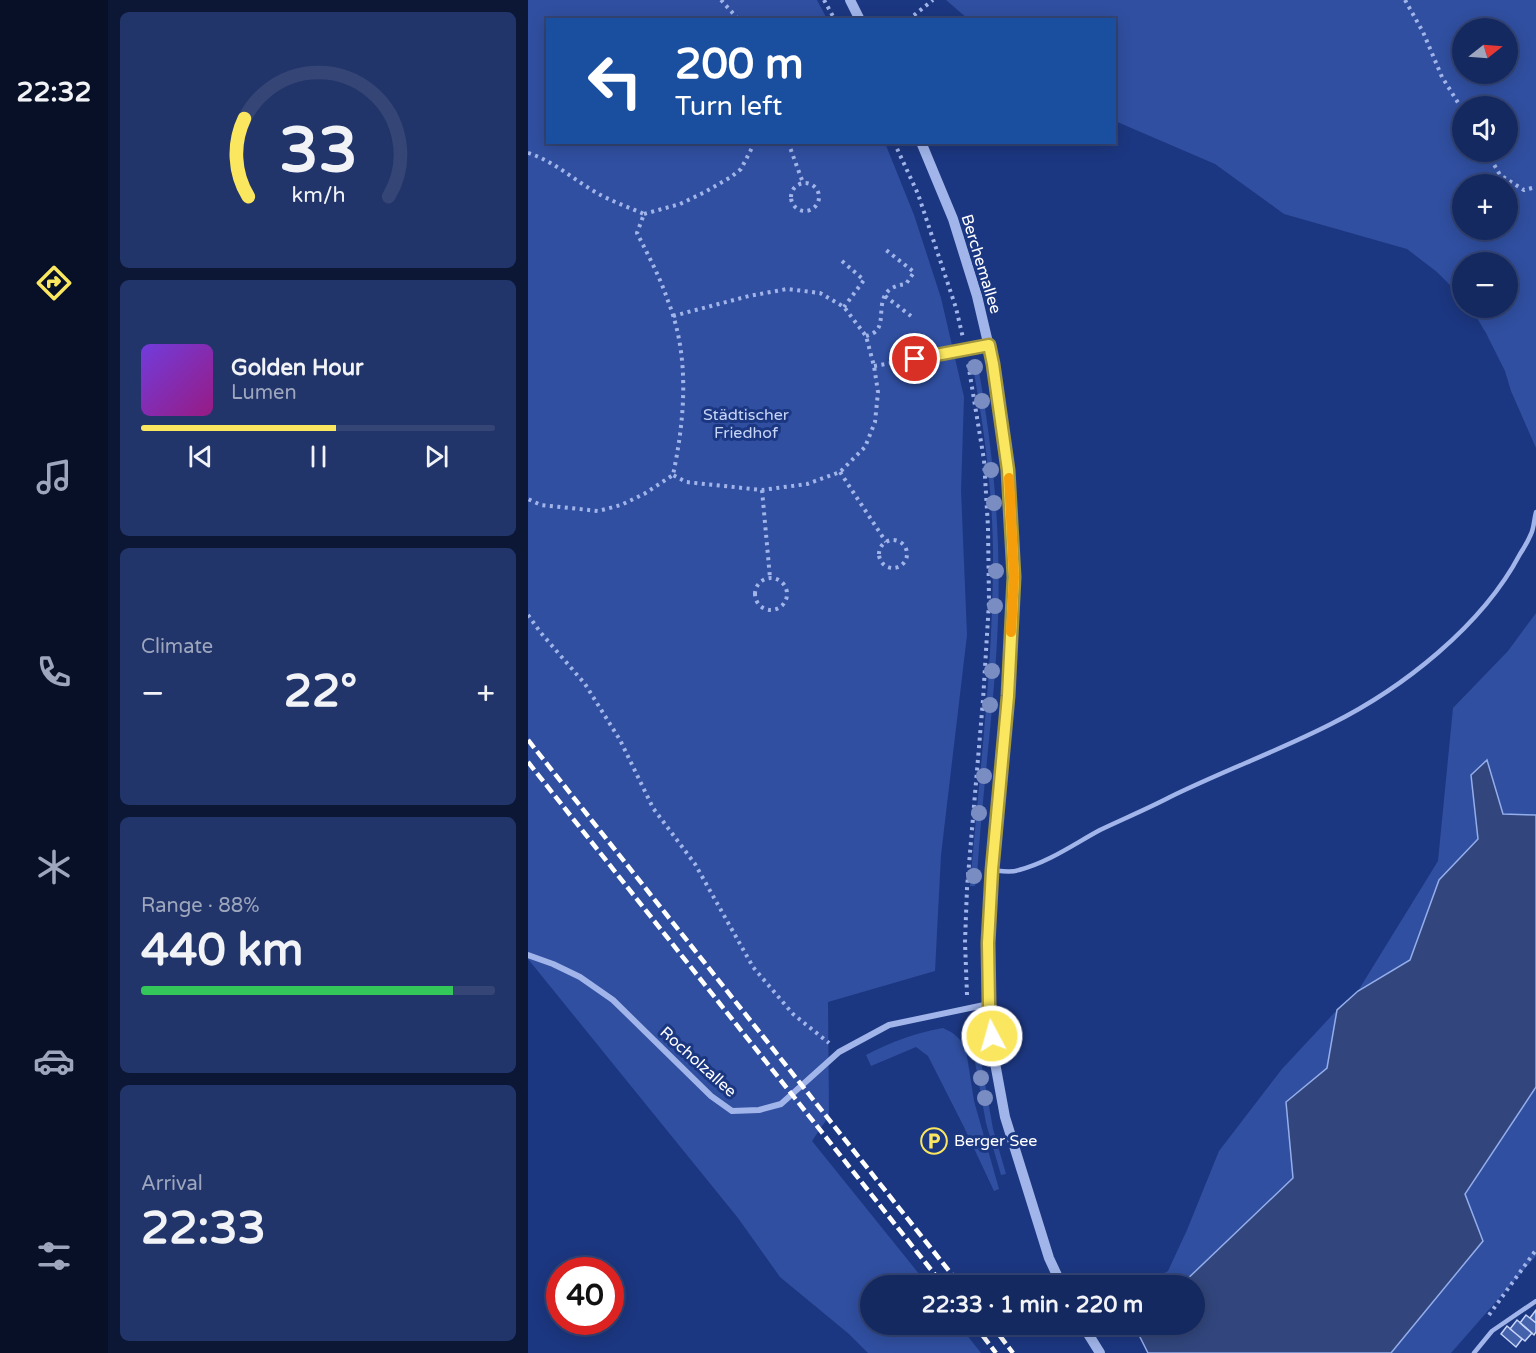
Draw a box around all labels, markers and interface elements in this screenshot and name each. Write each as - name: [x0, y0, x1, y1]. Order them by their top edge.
- north arrow: [1452, 18, 1518, 84]
- map controls: [1452, 18, 1518, 318]
- text: 200 m: [675, 39, 804, 90]
- icon: left: [576, 42, 654, 120]
- text: 22:32: [17, 76, 91, 109]
- text: Turn left: [675, 90, 782, 123]
- button: sound: [1452, 96, 1518, 162]
- text: 33: [279, 114, 357, 189]
- button: +: [1452, 174, 1518, 240]
- text: km/h: [291, 182, 345, 208]
- street label: Berchemallee: [956, 212, 1006, 316]
- button: −: [1452, 252, 1518, 318]
- icon: directions: [33, 262, 75, 304]
- pin: [889, 333, 940, 384]
- icon: arrive: [898, 342, 931, 375]
- text: Golden Hour: [231, 355, 363, 381]
- text: Lumen: [231, 381, 297, 405]
- park label: Städtischer Friedhof: [703, 405, 790, 443]
- icon: previous: [184, 440, 217, 473]
- icon: pause: [302, 440, 335, 473]
- icon: next: [420, 440, 453, 473]
- icon: music: [33, 456, 75, 498]
- text: Climate: [141, 635, 213, 659]
- icon: phone: [33, 651, 75, 693]
- text: 22°: [284, 665, 357, 719]
- text: −: [141, 674, 165, 713]
- text: +: [476, 674, 495, 713]
- icon: climate: [33, 846, 75, 888]
- text: Range · 88%: [141, 894, 260, 918]
- text: 440 km: [141, 924, 303, 978]
- position arrow: [960, 1004, 1024, 1068]
- street label: Rocholzallee: [656, 1022, 740, 1102]
- icon: car: [33, 1040, 75, 1082]
- parking icon: Berger See: [919, 1126, 949, 1156]
- place label: Berger See: [954, 1131, 1037, 1151]
- text: Arrival: [141, 1172, 203, 1196]
- text: 22:33: [141, 1202, 266, 1256]
- icon: filters: [33, 1235, 75, 1277]
- speed limit sign: 40: [546, 1257, 624, 1335]
- text: 22:33 · 1 min · 220 m: [922, 1292, 1143, 1318]

